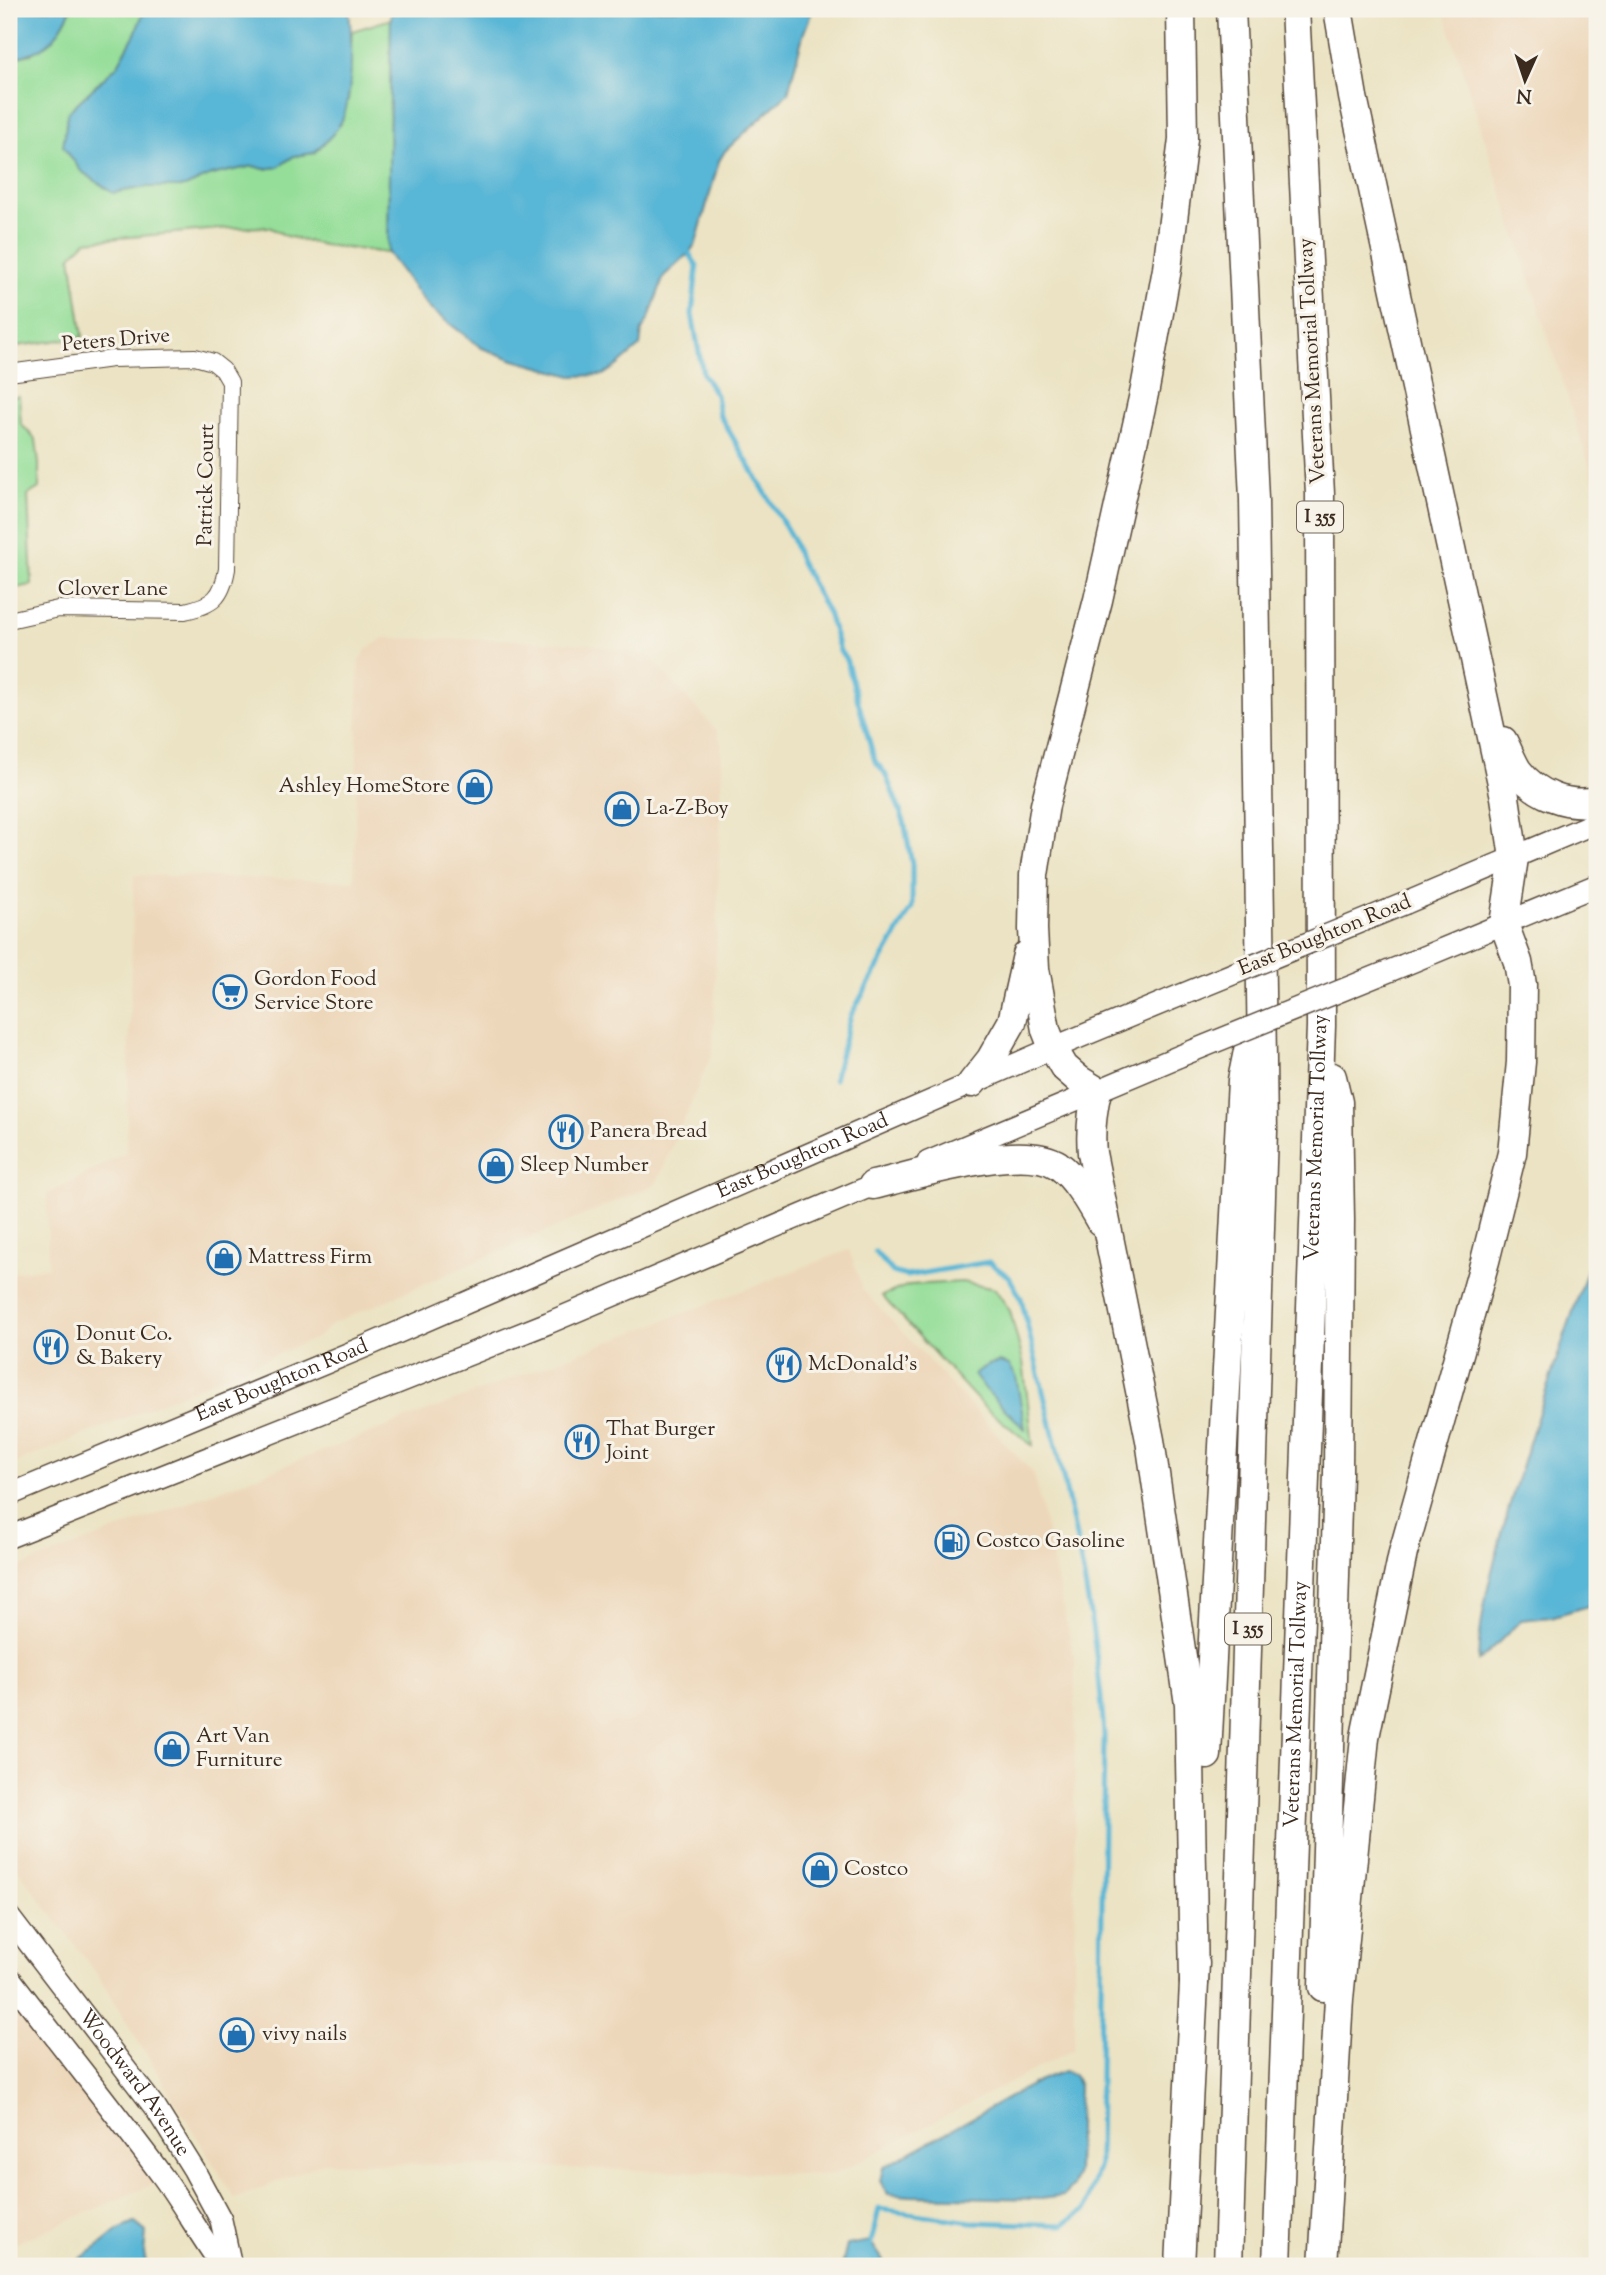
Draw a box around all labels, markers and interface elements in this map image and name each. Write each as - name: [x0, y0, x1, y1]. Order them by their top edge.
- north arrow: [1490, 46, 1560, 116]
- text: N: [1516, 81, 1533, 108]
- street label: Veterans Memorial Tollway: [1292, 236, 1334, 485]
- street label: Peters Drive: [61, 321, 171, 361]
- street label: Patrick Court: [191, 424, 223, 546]
- road number: I 355: [1297, 502, 1343, 532]
- street label: Clover Lane: [58, 575, 168, 605]
- shop icon: Ashley HomeStore: [456, 768, 494, 806]
- place label: Ashley HomeStore: [278, 772, 450, 802]
- shop icon: La-Z-Boy: [603, 790, 641, 828]
- place label: La-Z-Boy: [646, 794, 729, 824]
- street label: East Boughton Road: [1234, 888, 1416, 984]
- place label: Gordon Food Service Store: [254, 965, 377, 1019]
- supermarket icon: Gordon Food Service Store: [211, 973, 249, 1011]
- street label: Veterans Memorial Tollway: [1298, 1014, 1336, 1262]
- street label: East Boughton Road: [712, 1106, 894, 1207]
- restaurant icon: Panera Bread: [547, 1113, 585, 1151]
- place label: Panera Bread: [590, 1117, 708, 1147]
- shop icon: Sleep Number: [477, 1147, 515, 1185]
- place label: Sleep Number: [520, 1151, 649, 1181]
- shop icon: Mattress Firm: [205, 1239, 243, 1277]
- place label: Mattress Firm: [248, 1243, 372, 1273]
- place label: Donut Co. & Bakery: [76, 1320, 173, 1374]
- restaurant icon: Donut Co. & Bakery: [32, 1328, 70, 1366]
- street label: East Boughton Road: [191, 1332, 373, 1430]
- restaurant icon: McDonald's: [765, 1346, 803, 1384]
- place label: McDonald's: [808, 1350, 917, 1380]
- place label: That Burger Joint: [605, 1415, 715, 1469]
- restaurant icon: That Burger Joint: [563, 1423, 601, 1461]
- fuel station icon: Costco Gasoline: [933, 1523, 971, 1561]
- place label: Costco Gasoline: [976, 1527, 1125, 1557]
- street label: Veterans Memorial Tollway: [1278, 1580, 1316, 1828]
- road number: I 355: [1225, 1614, 1271, 1644]
- place label: Art Van Furniture: [196, 1722, 283, 1776]
- shop icon: Art Van Furniture: [153, 1730, 191, 1768]
- shop icon: Costco: [801, 1851, 839, 1889]
- place label: Costco: [844, 1855, 908, 1885]
- street label: Woodward Avenue: [70, 2003, 197, 2163]
- shop icon: vivy nails: [218, 2016, 256, 2054]
- place label: vivy nails: [262, 2020, 347, 2050]

